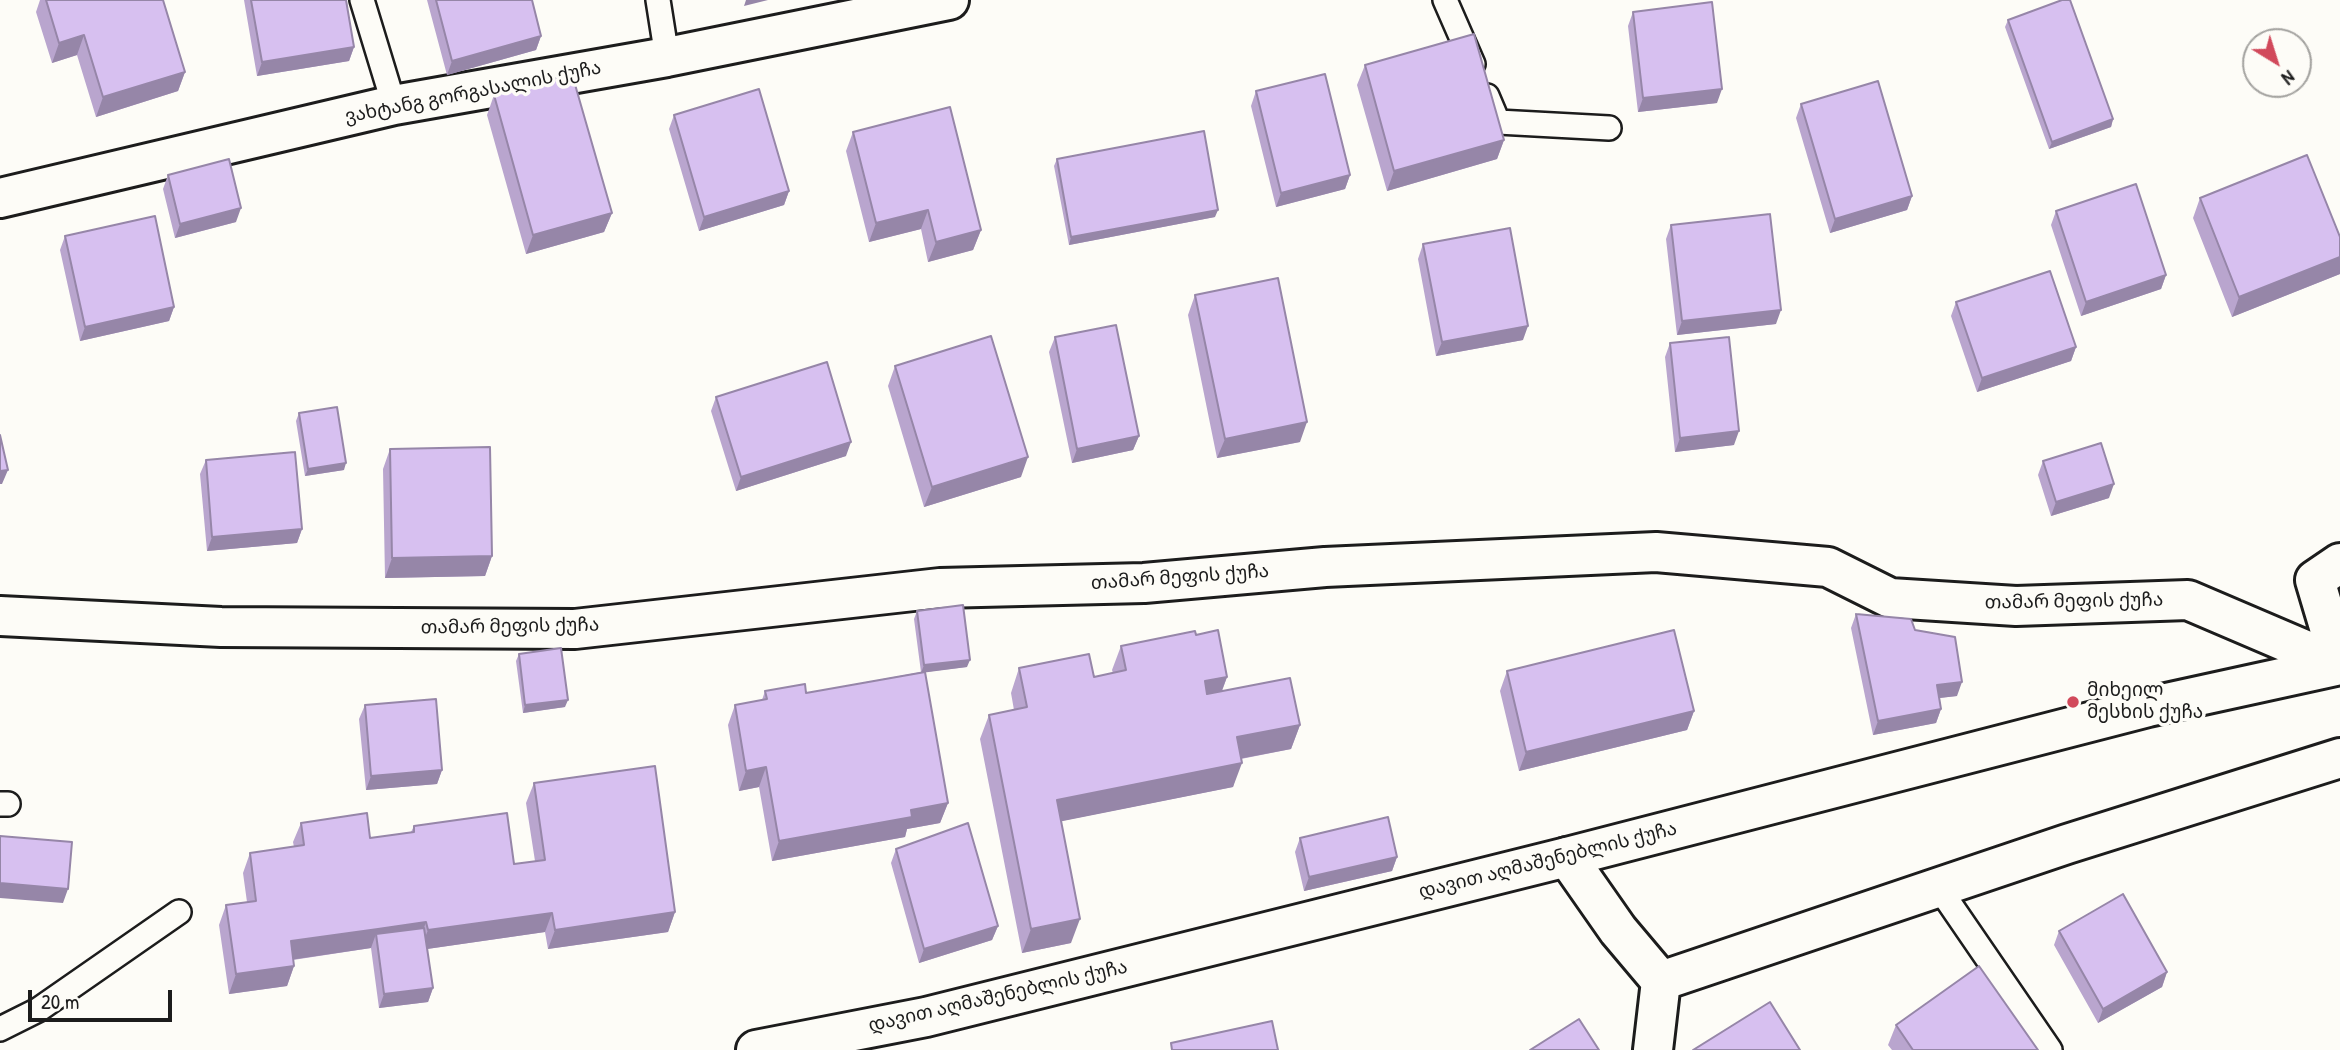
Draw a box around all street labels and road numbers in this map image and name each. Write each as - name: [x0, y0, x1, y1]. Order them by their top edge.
- street label: ვახტანგ გორგასალის ქუჩა: [343, 57, 603, 129]
- street label: თამარ მეფის ქუჩა: [1090, 560, 1270, 596]
- street label: თამარ მეფის ქუჩა: [1985, 589, 2163, 615]
- street label: თამარ მეფის ქუჩა: [421, 614, 599, 640]
- street label: დავით აღმაშენებლის ქუჩა: [1417, 818, 1679, 904]
- street label: დავით აღმაშენებლის ქუჩა: [866, 956, 1130, 1038]

